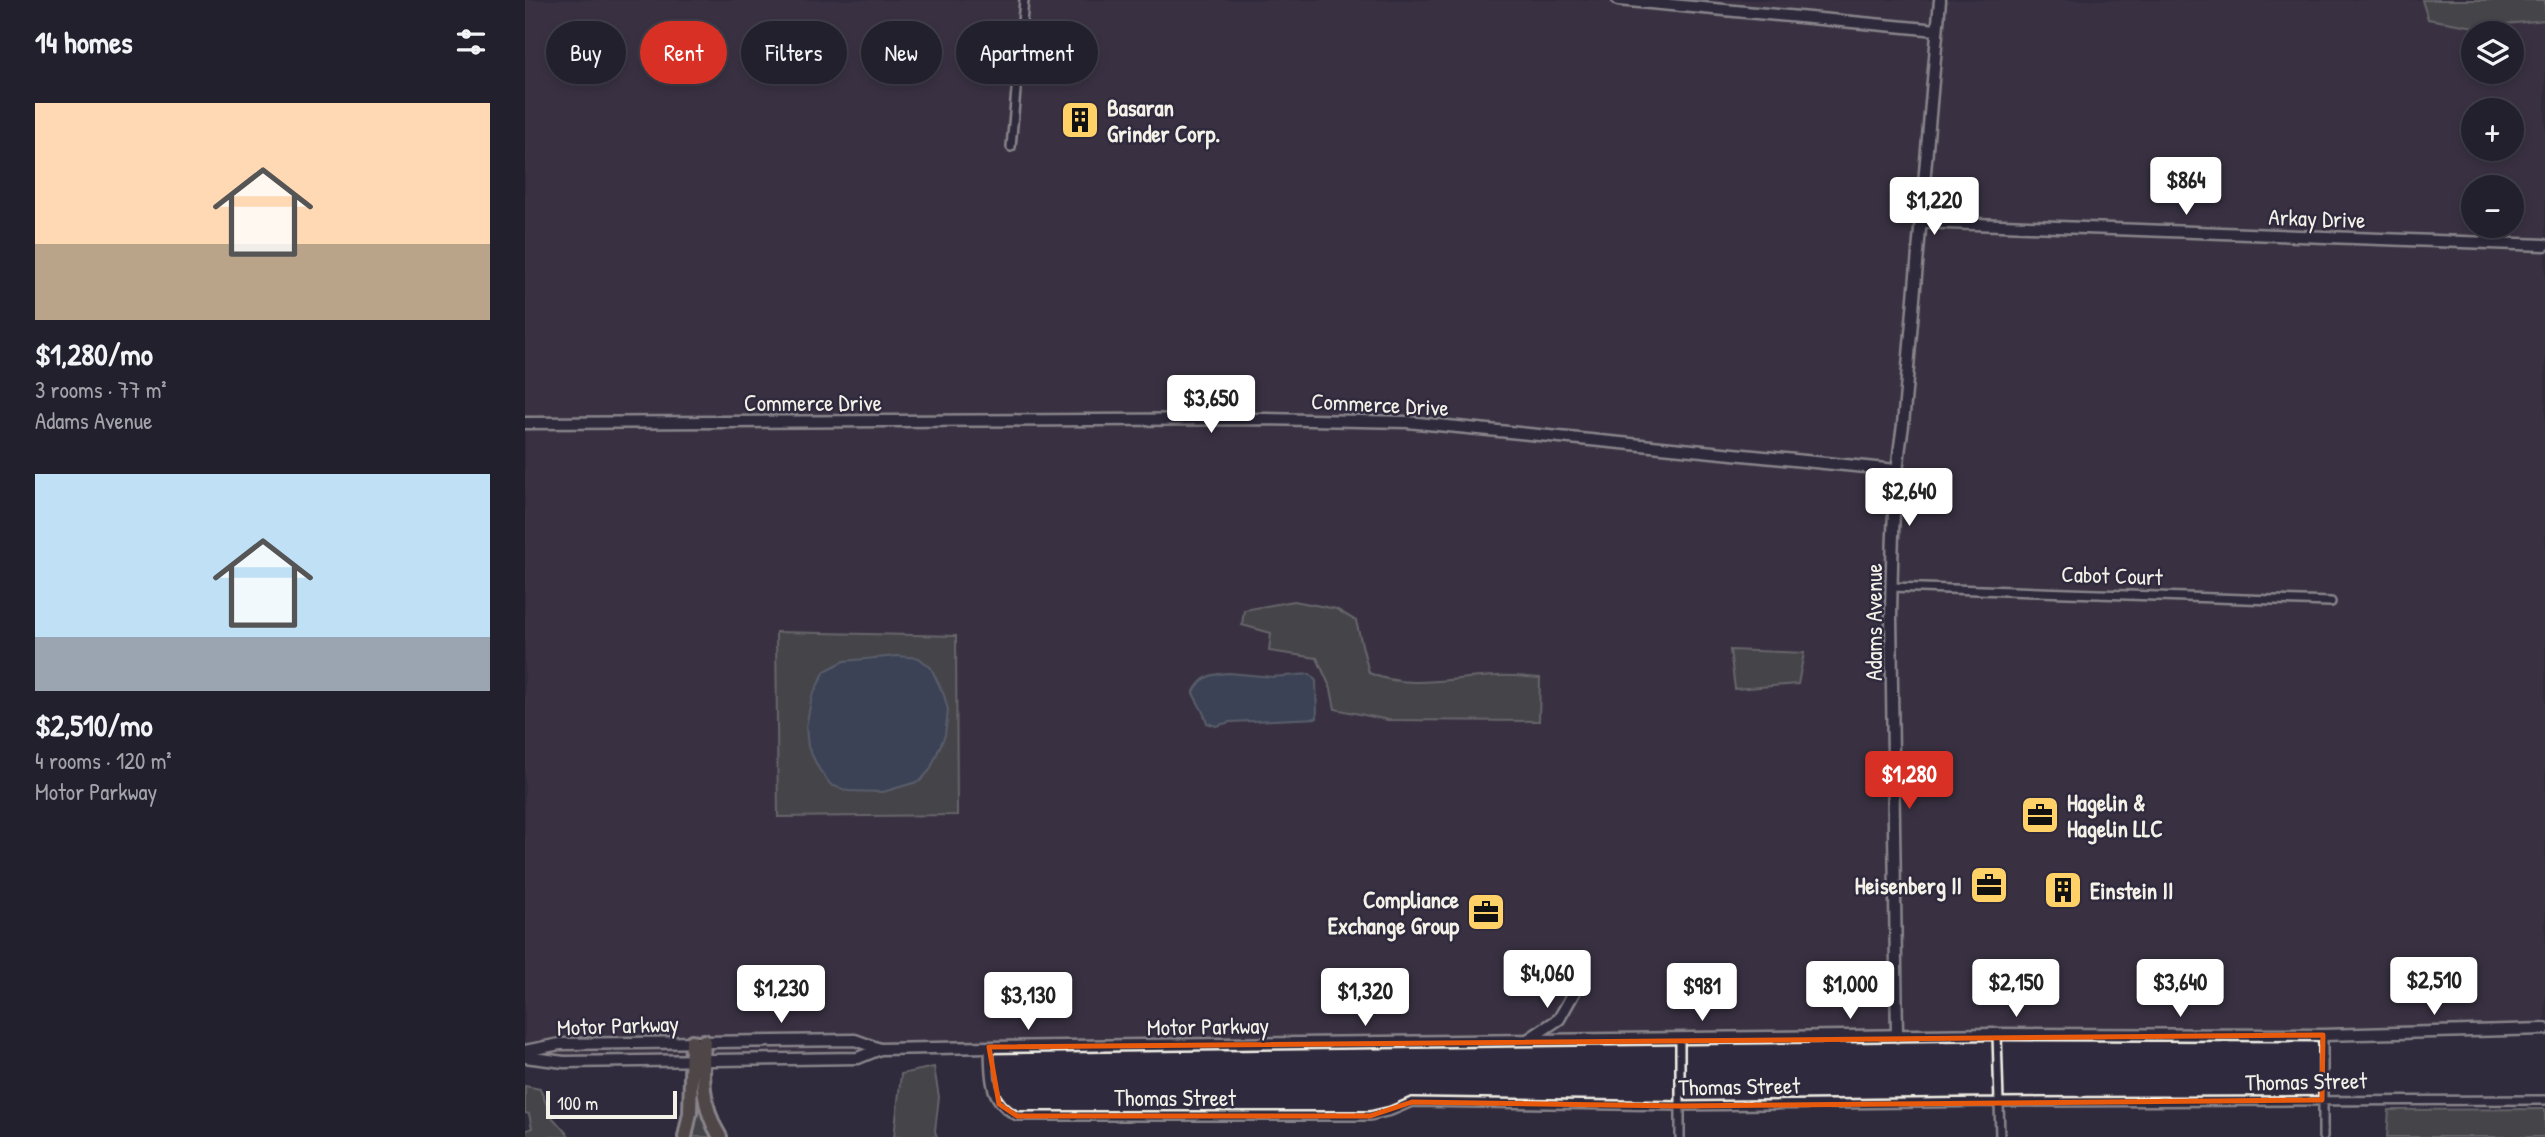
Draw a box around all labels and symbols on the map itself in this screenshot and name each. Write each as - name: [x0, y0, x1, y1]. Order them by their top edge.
- place label: Basaran Grinder Corp.: [1107, 92, 1220, 150]
- building icon: Basaran Grinder Corp.: [1059, 99, 1101, 141]
- pin: $864: [2145, 158, 2227, 217]
- pin: $1,220: [1877, 177, 1991, 237]
- street label: Arkay Drive: [2268, 201, 2366, 235]
- pin: $3,650: [1154, 376, 1268, 435]
- street label: Commerce Drive: [1310, 385, 1450, 423]
- street label: Commerce Drive: [744, 387, 882, 418]
- pin: $2,640: [1852, 468, 1966, 528]
- street label: Cabot Court: [2061, 558, 2164, 592]
- street label: Adams Avenue: [1858, 563, 1889, 681]
- pin: $1,280: [1852, 752, 1966, 811]
- place label: Hagelin & Hagelin LLC: [2067, 787, 2163, 845]
- office icon: Hagelin & Hagelin LLC: [2019, 794, 2061, 836]
- office icon: Heisenberg II: [1968, 864, 2010, 906]
- building icon: Einstein II: [2042, 869, 2084, 911]
- place label: Heisenberg II: [1855, 870, 1962, 902]
- place label: Einstein II: [2090, 875, 2173, 906]
- place label: Compliance Exchange Group: [1328, 884, 1460, 942]
- office icon: Compliance Exchange Group: [1465, 891, 1507, 933]
- pin: $4,060: [1490, 950, 1604, 1010]
- pin: $2,510: [2377, 958, 2491, 1017]
- pin: $2,150: [1959, 960, 2073, 1019]
- pin: $3,640: [2123, 960, 2237, 1019]
- pin: $1,000: [1793, 962, 1907, 1021]
- pin: $981: [1661, 964, 1743, 1023]
- pin: $1,230: [724, 965, 838, 1025]
- pin: $1,320: [1308, 968, 1422, 1028]
- pin: $3,130: [971, 972, 1085, 1032]
- street label: Motor Parkway: [556, 1007, 680, 1043]
- street label: Motor Parkway: [1147, 1009, 1270, 1043]
- street label: Thomas Street: [2245, 1064, 2368, 1098]
- street label: Thomas Street: [1678, 1069, 1801, 1103]
- street label: Thomas Street: [1114, 1082, 1237, 1113]
- scale bar: [546, 1088, 677, 1120]

